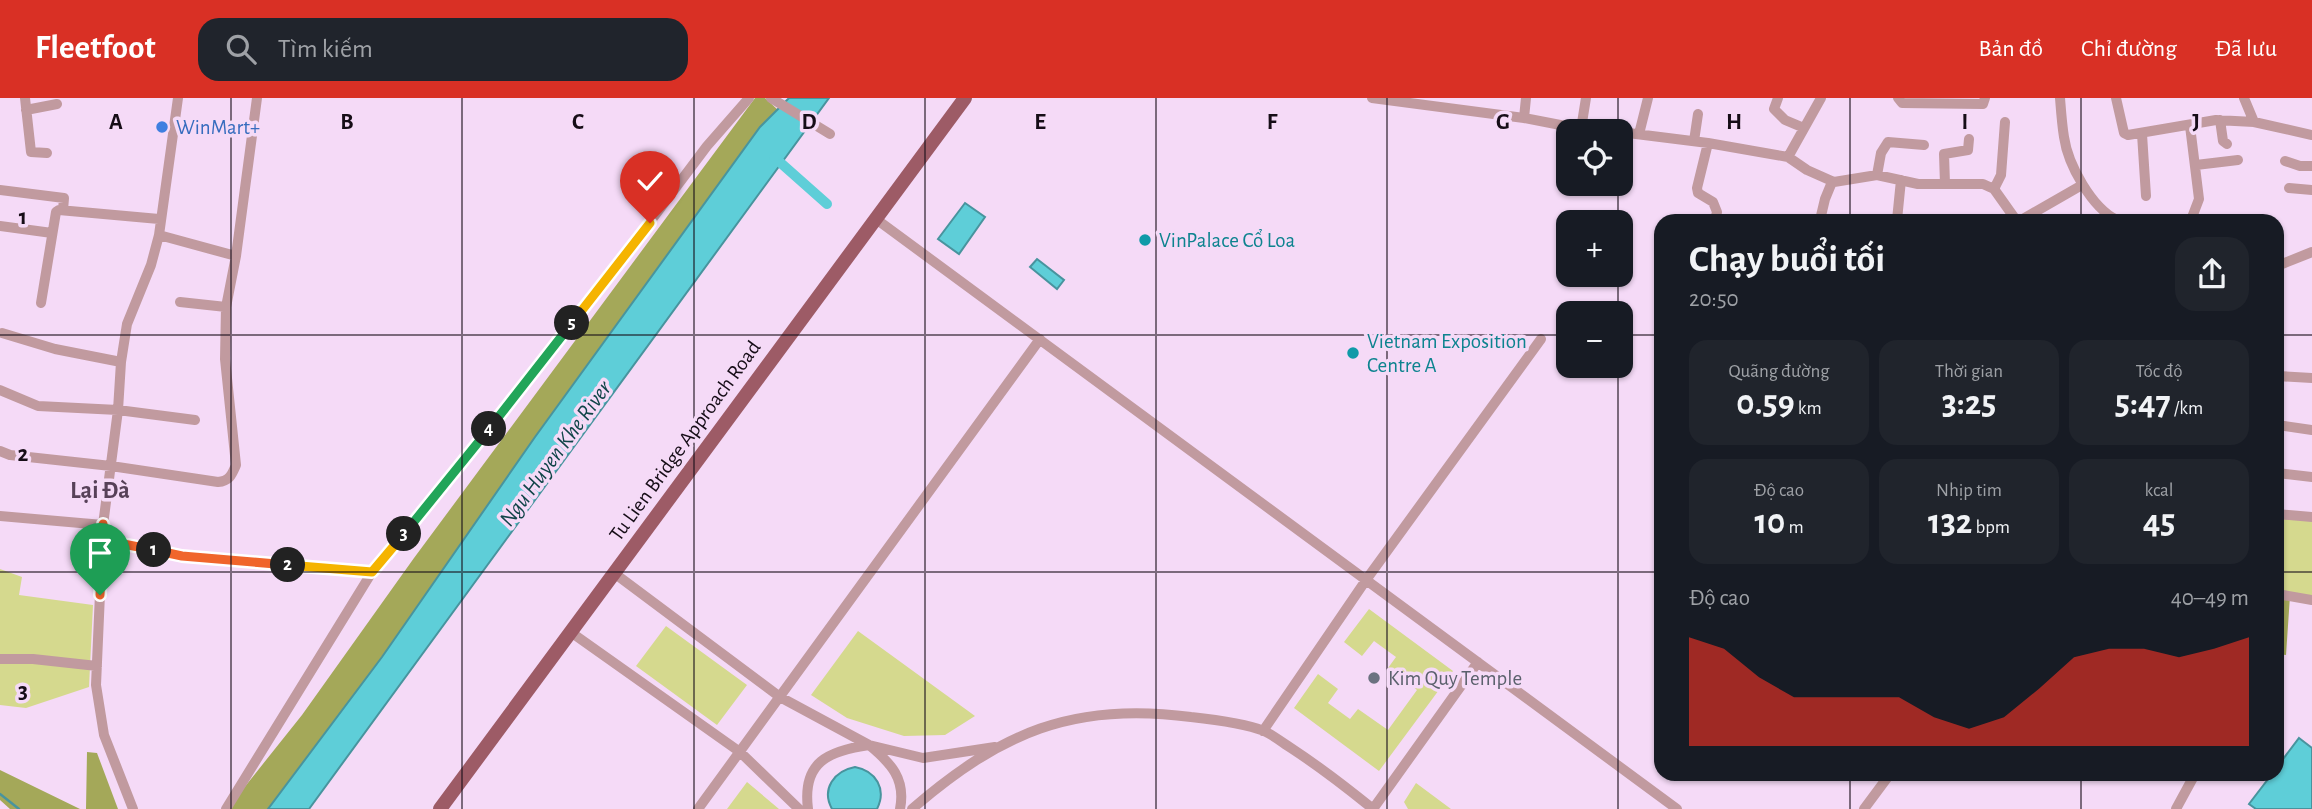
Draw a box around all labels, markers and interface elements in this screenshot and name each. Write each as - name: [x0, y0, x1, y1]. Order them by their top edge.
- search box: [198, 18, 688, 81]
- icon: search: [222, 30, 260, 68]
- text: Fleetfoot: [35, 32, 156, 65]
- text: Tìm kiếm: [278, 36, 373, 62]
- text: Bản đồ: [1979, 37, 2043, 61]
- text: Chỉ đường: [2081, 37, 2177, 61]
- text: Đã lưu: [2215, 37, 2277, 61]
- text: A: [109, 111, 123, 134]
- text: B: [340, 111, 354, 134]
- text: C: [572, 111, 584, 134]
- text: D: [801, 111, 817, 134]
- text: E: [1034, 111, 1046, 134]
- text: F: [1267, 111, 1278, 134]
- text: G: [1496, 111, 1510, 134]
- text: H: [1726, 111, 1742, 134]
- text: I: [1962, 111, 1968, 134]
- text: J: [2192, 111, 2200, 134]
- place label: WinMart+: [176, 117, 260, 138]
- marker: WinMart+: [154, 119, 170, 135]
- map controls: [1556, 119, 1633, 378]
- button: locate: [1556, 119, 1633, 196]
- pin: [620, 151, 680, 223]
- icon: check: [631, 162, 669, 200]
- text: 1: [19, 206, 27, 229]
- button: +: [1556, 210, 1633, 287]
- place label: VinPalace Cổ Loa: [1159, 229, 1296, 251]
- marker: VinPalace Cổ Loa: [1137, 232, 1153, 248]
- button: share: [2175, 237, 2249, 311]
- text: Chạy buổi tối: [1689, 241, 1885, 279]
- text: 20:50: [1689, 288, 1739, 311]
- button: −: [1556, 301, 1633, 378]
- pin: 5: [554, 306, 590, 341]
- text: 5: [567, 313, 576, 332]
- place label: Vietnam Exposition Centre A: [1367, 331, 1527, 376]
- street label: Tu Lien Bridge Approach Road: [605, 337, 765, 545]
- marker: Vietnam Exposition Centre A: [1345, 345, 1361, 361]
- text: Quãng đường: [1728, 362, 1830, 381]
- text: Thời gian: [1935, 362, 2003, 381]
- text: Tốc độ: [2135, 362, 2183, 381]
- water label: Ngu Huyen Khe River: [496, 377, 617, 531]
- text: 0.59: [1736, 386, 1795, 421]
- text: 3:25: [1942, 386, 1996, 421]
- text: 5:47: [2115, 386, 2171, 421]
- text: km: [1795, 399, 1822, 418]
- text: /km: [2171, 399, 2203, 418]
- pin: 4: [472, 412, 506, 446]
- text: 4: [484, 419, 493, 438]
- text: 2: [18, 443, 29, 466]
- district label: Lại Đà: [70, 479, 130, 503]
- text: Độ cao: [1754, 481, 1804, 500]
- text: Nhịp tim: [1936, 481, 2002, 500]
- text: kcal: [2145, 481, 2173, 500]
- text: 10: [1754, 505, 1785, 540]
- text: 132: [1928, 505, 1972, 540]
- text: 45: [2143, 505, 2175, 540]
- pin: 3: [386, 516, 422, 551]
- text: m: [1785, 518, 1804, 537]
- text: bpm: [1972, 518, 2010, 537]
- pin: [70, 523, 130, 595]
- text: 3: [399, 524, 408, 543]
- pin: 1: [136, 532, 172, 568]
- icon: arrive: [81, 534, 119, 572]
- text: 1: [150, 540, 157, 559]
- pin: 2: [270, 547, 306, 582]
- text: 2: [283, 555, 292, 574]
- text: Độ cao: [1689, 587, 1750, 610]
- text: 40–49 m: [2171, 587, 2249, 610]
- place label: Kim Quy Temple: [1388, 668, 1522, 689]
- marker: Kim Quy Temple: [1366, 670, 1382, 686]
- text: 3: [18, 680, 28, 703]

